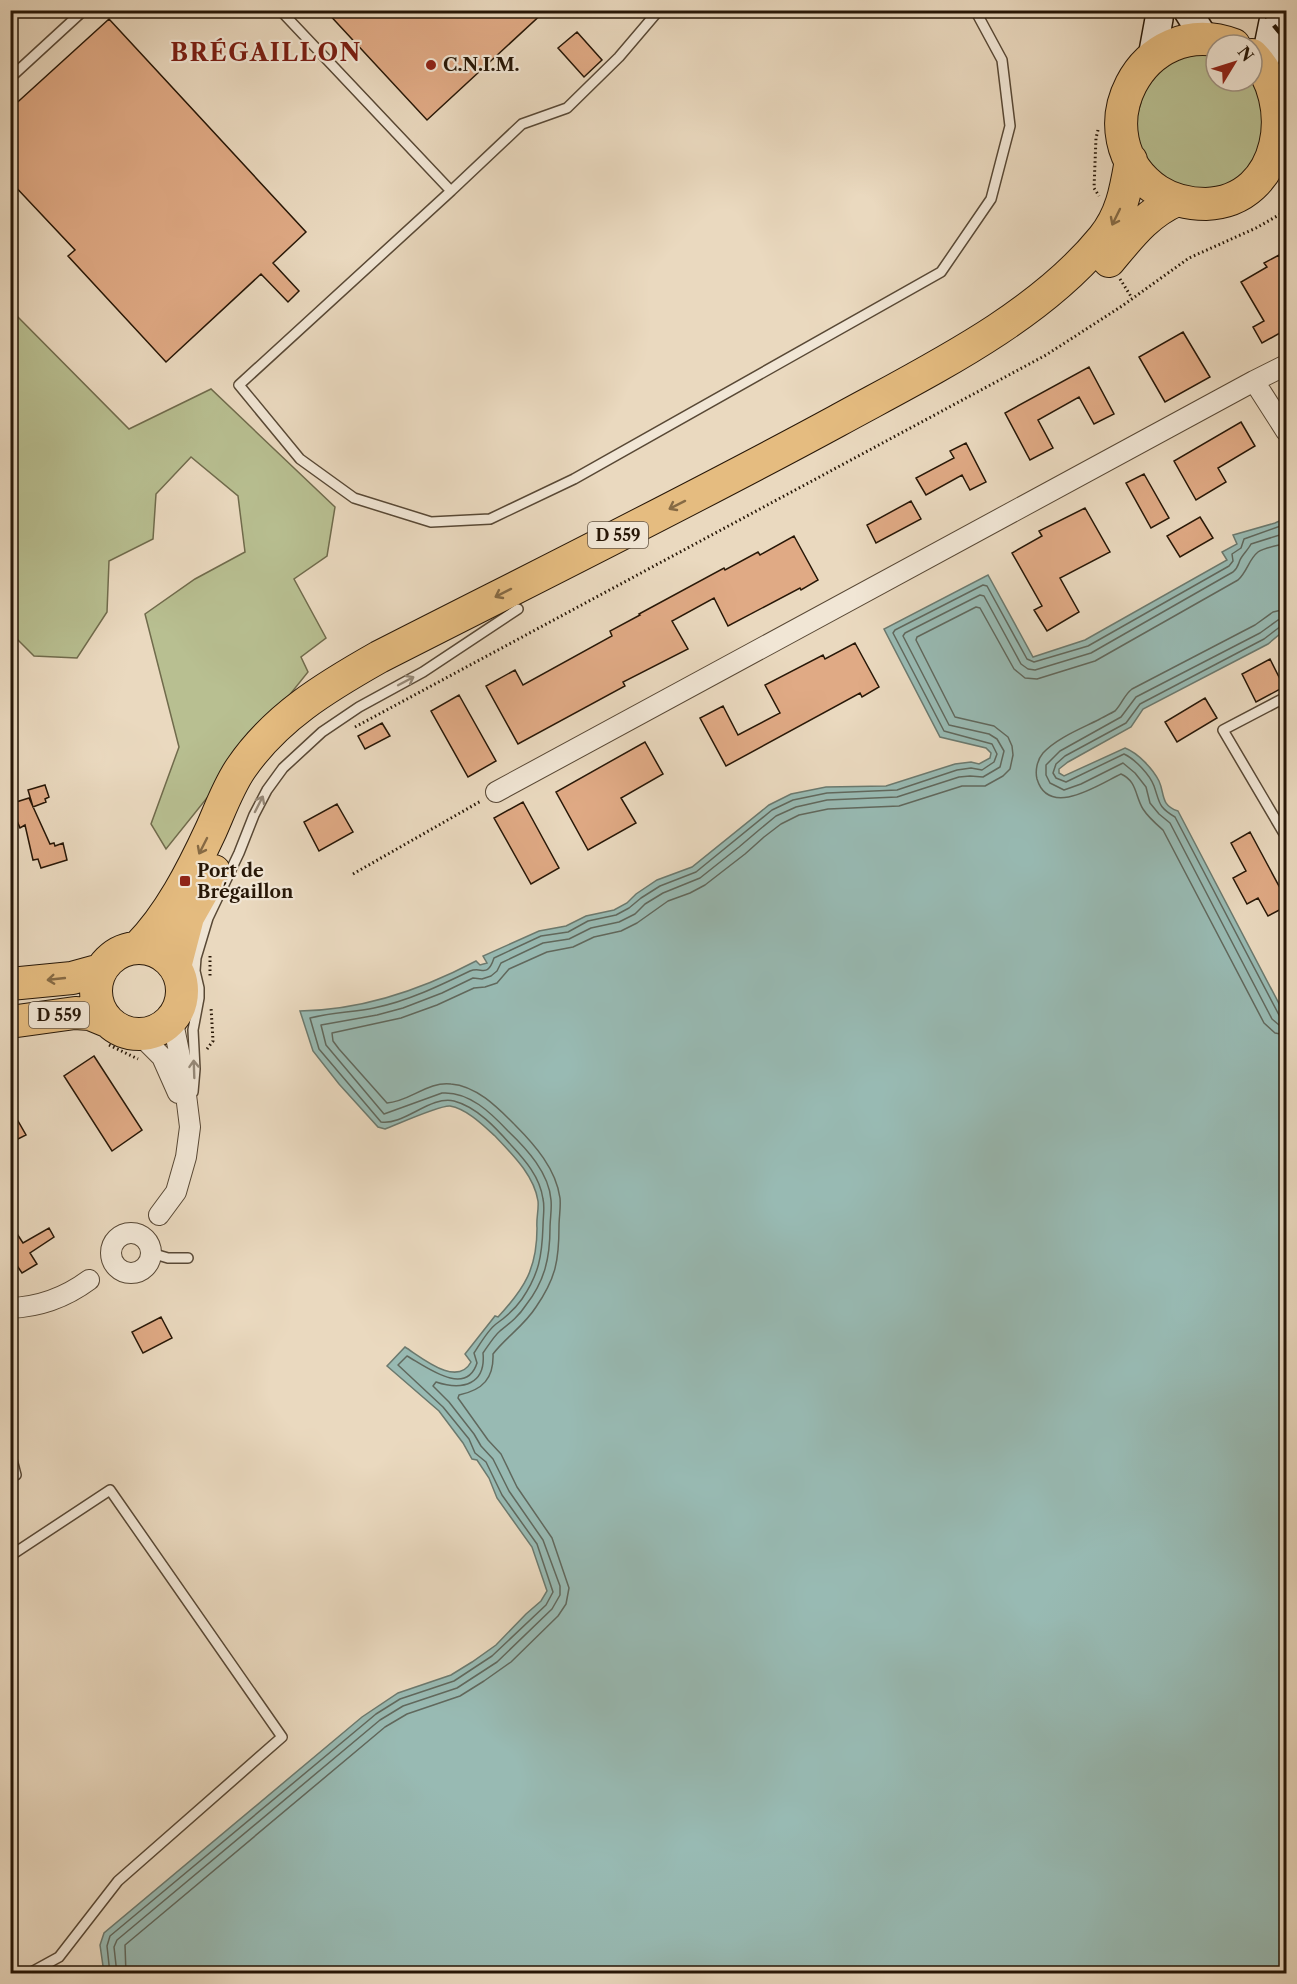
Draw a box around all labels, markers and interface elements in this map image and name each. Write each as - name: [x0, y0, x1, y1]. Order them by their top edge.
- north arrow: [1204, 33, 1264, 93]
- district label: BRÉGAILLON: [170, 38, 362, 67]
- text: N: [1234, 42, 1258, 65]
- place label: C.N.I.M.: [443, 54, 520, 76]
- marker: C.N.I.M.: [424, 58, 438, 72]
- one-way arrow: [1110, 207, 1122, 225]
- one-way arrow: [669, 499, 686, 511]
- road number: D 559: [588, 522, 648, 548]
- one-way arrow: [495, 587, 512, 599]
- one-way arrow: [397, 675, 414, 687]
- one-way arrow: [254, 796, 266, 814]
- one-way arrow: [197, 836, 208, 854]
- place label: Port de Brégaillon: [197, 860, 294, 903]
- marker: Port de Brégaillon: [178, 874, 192, 888]
- one-way arrow: [47, 974, 66, 985]
- road number: D 559: [29, 1002, 89, 1028]
- one-way arrow: [188, 1059, 199, 1079]

